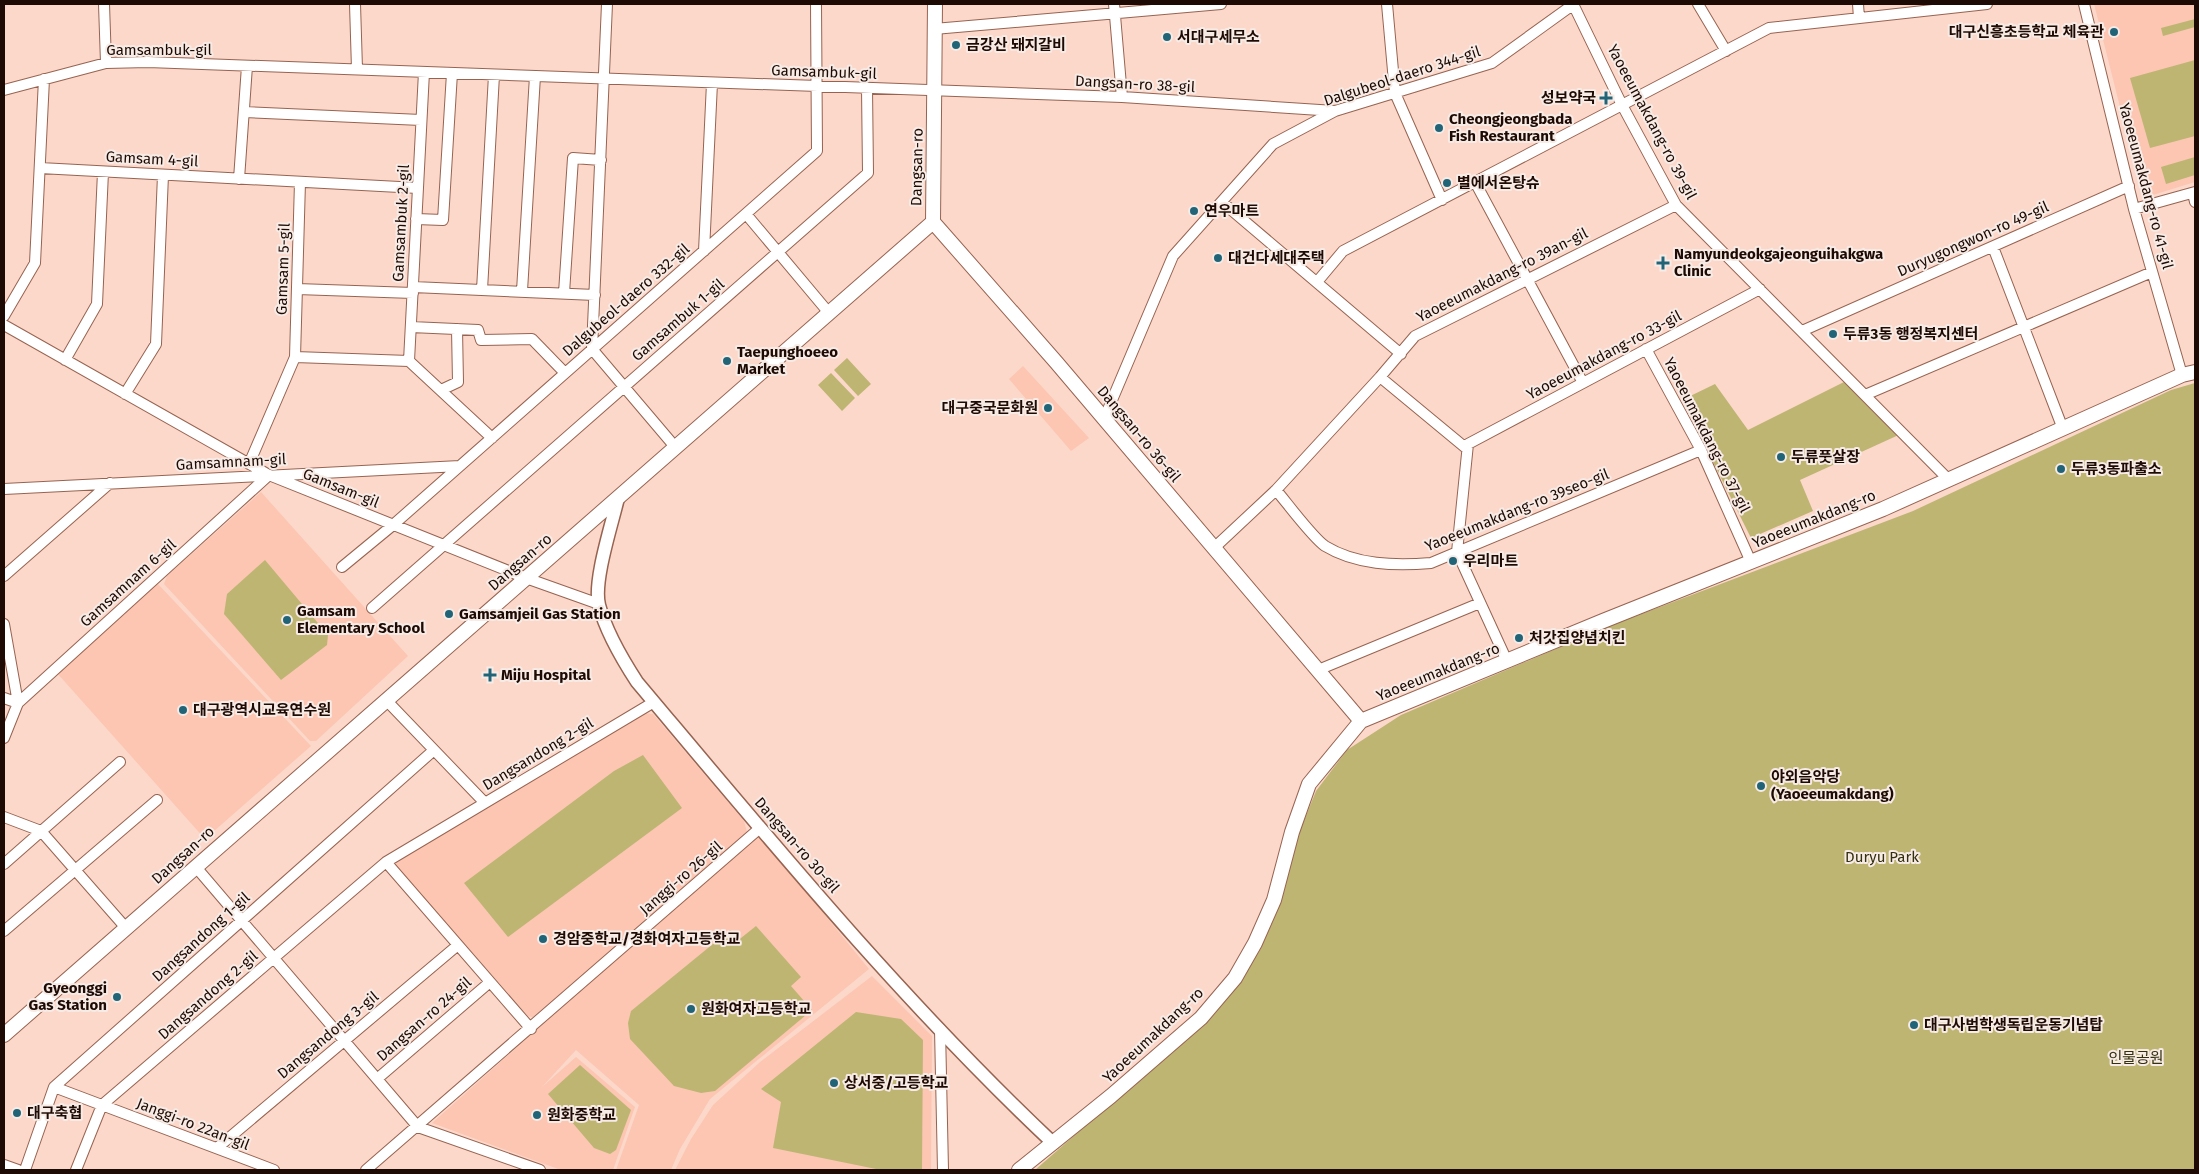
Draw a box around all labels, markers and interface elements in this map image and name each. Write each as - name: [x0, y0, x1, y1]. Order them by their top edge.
- place label: 대구신흥초등학교 체육관: [1949, 23, 2104, 41]
- marker: 대구신흥초등학교 체육관: [2108, 26, 2120, 38]
- place label: 서대구세무소: [1177, 28, 1260, 46]
- marker: 서대구세무소: [1161, 31, 1173, 43]
- place label: 금강산 돼지갈비: [966, 36, 1066, 54]
- marker: 금강산 돼지갈비: [950, 39, 962, 51]
- street label: Gamsambuk-gil: [106, 41, 212, 59]
- street label: Yaoeeumakdang-ro 39-gil: [1603, 41, 1701, 203]
- street label: Dalgubeol-daero 344-gil: [1321, 42, 1483, 110]
- street label: Gamsambuk-gil: [771, 61, 878, 83]
- street label: Dangsan-ro 38-gil: [1074, 72, 1196, 96]
- place label: 성보약국: [1541, 89, 1596, 107]
- marker: 성보약국: [1600, 92, 1612, 104]
- street label: Yaoeeumakdang-ro 41-gil: [2115, 101, 2177, 272]
- place label: Cheongjeongbada Fish Restaurant: [1449, 110, 1573, 145]
- marker: Cheongjeongbada Fish Restaurant: [1433, 122, 1445, 134]
- street label: Dangsan-ro: [907, 128, 927, 206]
- street label: Gamsam 4-gil: [105, 148, 199, 170]
- street label: Gamsambuk 2-gil: [389, 163, 413, 282]
- place label: 별에서온탕슈: [1457, 174, 1540, 192]
- marker: 별에서온탕슈: [1441, 177, 1453, 189]
- street label: Duryugongwon-ro 49-gil: [1895, 197, 2052, 281]
- place label: 연우마트: [1204, 202, 1259, 220]
- marker: 연우마트: [1188, 205, 1200, 217]
- street label: Gamsam 5-gil: [272, 222, 294, 315]
- street label: Yaoeeumakdang-ro 39an-gil: [1413, 224, 1591, 326]
- street label: Dalgubeol-daero 332-gil: [559, 239, 694, 360]
- place label: Namyundeokgajeonguihakgwa Clinic: [1674, 245, 1883, 280]
- place label: 대건다세대주택: [1228, 249, 1325, 267]
- marker: 대건다세대주택: [1212, 252, 1224, 264]
- marker: Namyundeokgajeonguihakgwa Clinic: [1656, 256, 1670, 270]
- street label: Gamsambuk 1-gil: [628, 275, 728, 365]
- street label: Yaoeeumakdang-ro 33-gil: [1524, 306, 1685, 404]
- place label: 두류3동 행정복지센터: [1843, 325, 1979, 343]
- marker: 두류3동 행정복지센터: [1827, 328, 1839, 340]
- place label: Taepunghoeeo Market: [737, 343, 838, 378]
- street label: Yaoeeumakdang-ro 37-gil: [1660, 354, 1754, 516]
- marker: Taepunghoeeo Market: [721, 355, 733, 367]
- street label: Dangsan-ro 36-gil: [1094, 382, 1185, 486]
- place label: 대구중국문화원: [941, 399, 1038, 417]
- marker: 대구중국문화원: [1042, 402, 1054, 414]
- place label: 두류풋살장: [1791, 448, 1860, 466]
- street label: Gamsamnam-gil: [175, 450, 287, 474]
- marker: 두류풋살장: [1775, 451, 1787, 463]
- place label: 두류3동파출소: [2071, 460, 2162, 478]
- marker: 두류3동파출소: [2055, 463, 2067, 475]
- street label: Gamsam-gil: [300, 465, 382, 512]
- street label: Yaoeeumakdang-ro 39seo-gil: [1422, 465, 1612, 555]
- street label: Yaoeeumakdang-ro: [1750, 486, 1878, 552]
- street label: Dangsan-ro: [485, 530, 555, 594]
- street label: Gamsamnam 6-gil: [76, 535, 180, 631]
- place label: 우리마트: [1463, 552, 1518, 570]
- marker: 우리마트: [1447, 555, 1459, 567]
- place label: Gamsam Elementary School: [297, 602, 425, 637]
- place label: Gamsamjeil Gas Station: [459, 605, 621, 623]
- marker: Gamsamjeil Gas Station: [443, 608, 455, 620]
- marker: Gamsam Elementary School: [281, 614, 293, 626]
- place label: 처갓집양념치킨: [1529, 629, 1626, 647]
- marker: 처갓집양념치킨: [1513, 632, 1525, 644]
- street label: Yaoeeumakdang-ro: [1374, 639, 1502, 705]
- place label: Miju Hospital: [501, 666, 591, 684]
- marker: Miju Hospital: [483, 668, 497, 682]
- place label: 대구광역시교육연수원: [193, 701, 331, 719]
- marker: 대구광역시교육연수원: [177, 704, 189, 716]
- street label: Dangsandong 2-gil: [479, 713, 597, 794]
- place label: 야외음악당 (Yaoeeumakdang): [1771, 768, 1894, 803]
- marker: 야외음악당 (Yaoeeumakdang): [1755, 780, 1767, 792]
- street label: Dangsan-ro 30-gil: [751, 794, 844, 897]
- street label: Dangsan-ro: [148, 822, 218, 888]
- street label: Janggi-ro 26-gil: [636, 837, 726, 919]
- park label: Duryu Park: [1845, 848, 1919, 866]
- street label: Dangsandong 1-gil: [148, 888, 254, 986]
- place label: 경암중학교/경화여자고등학교: [553, 930, 740, 948]
- marker: 경암중학교/경화여자고등학교: [537, 933, 549, 945]
- street label: Dangsandong 2-gil: [154, 946, 262, 1043]
- street label: Dangsan-ro 24-gil: [373, 973, 475, 1065]
- place label: Gyeonggi Gas Station: [29, 979, 107, 1014]
- street label: Yaoeeumakdang-ro: [1099, 984, 1207, 1086]
- street label: Dangsandong 3-gil: [274, 987, 383, 1082]
- marker: Gyeonggi Gas Station: [111, 991, 123, 1003]
- place label: 원화여자고등학교: [701, 1000, 812, 1018]
- marker: 원화여자고등학교: [685, 1003, 697, 1015]
- place label: 대구사범학생독립운동기념탑: [1924, 1016, 2103, 1034]
- marker: 대구사범학생독립운동기념탑: [1908, 1019, 1920, 1031]
- park label: 인물공원: [2108, 1049, 2164, 1067]
- place label: 상서중/고등학교: [844, 1074, 949, 1092]
- marker: 상서중/고등학교: [828, 1077, 840, 1089]
- street label: Janggi-ro 22an-gil: [134, 1094, 253, 1154]
- place label: 대구축협: [27, 1104, 82, 1122]
- place label: 원화중학교: [547, 1106, 616, 1124]
- marker: 대구축협: [11, 1107, 23, 1119]
- marker: 원화중학교: [531, 1109, 543, 1121]

